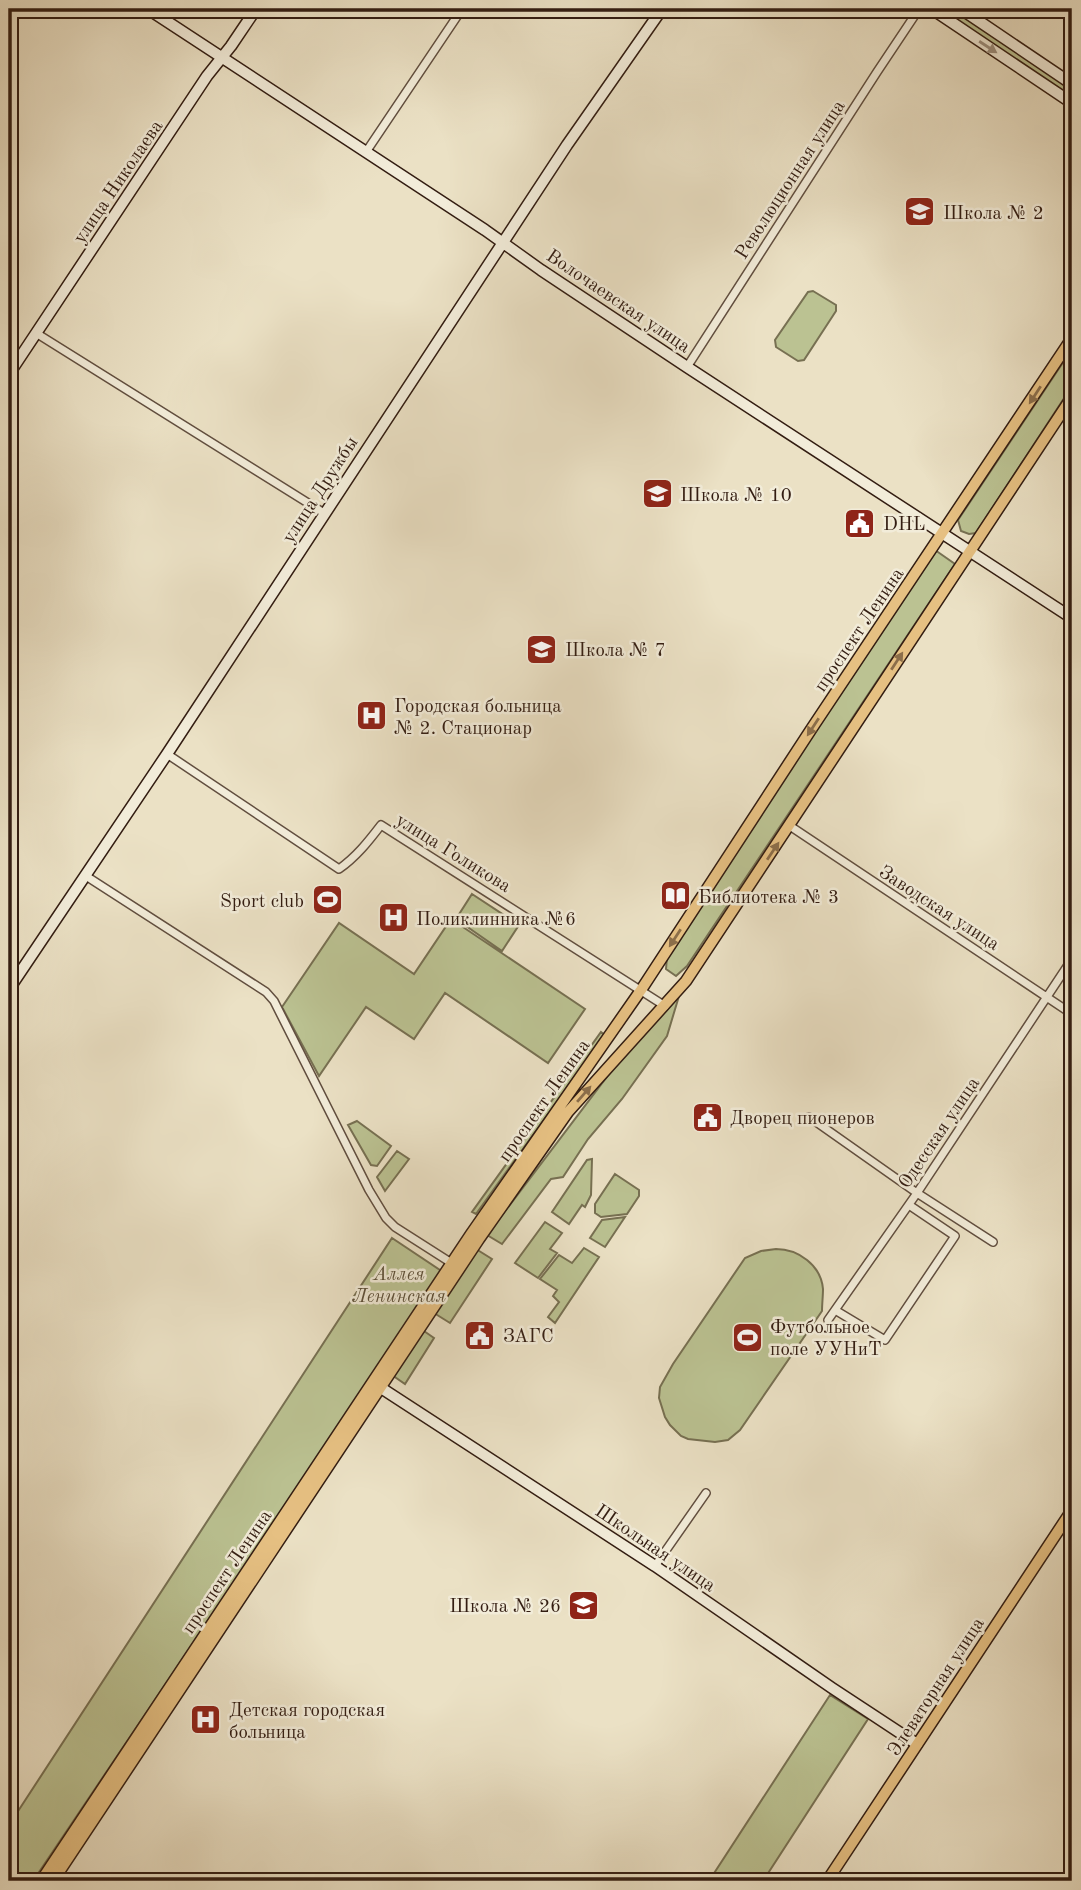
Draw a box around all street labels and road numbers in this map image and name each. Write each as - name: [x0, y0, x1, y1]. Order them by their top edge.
- street label: Революционная улица: [733, 97, 850, 263]
- street label: улица Николаева: [71, 117, 168, 248]
- street label: Волочаевская улица: [542, 247, 694, 358]
- street label: улица Дружбы: [280, 434, 362, 547]
- street label: проспект Ленина: [812, 565, 909, 696]
- street label: улица Голикова: [392, 811, 514, 897]
- street label: Заводская улица: [875, 863, 1003, 955]
- street label: проспект Ленина: [496, 1036, 595, 1166]
- street label: Одесская улица: [896, 1074, 985, 1192]
- street label: Школьная улица: [591, 1502, 719, 1597]
- street label: проспект Ленина: [180, 1507, 277, 1638]
- street label: Элеваторная улица: [885, 1614, 989, 1760]

